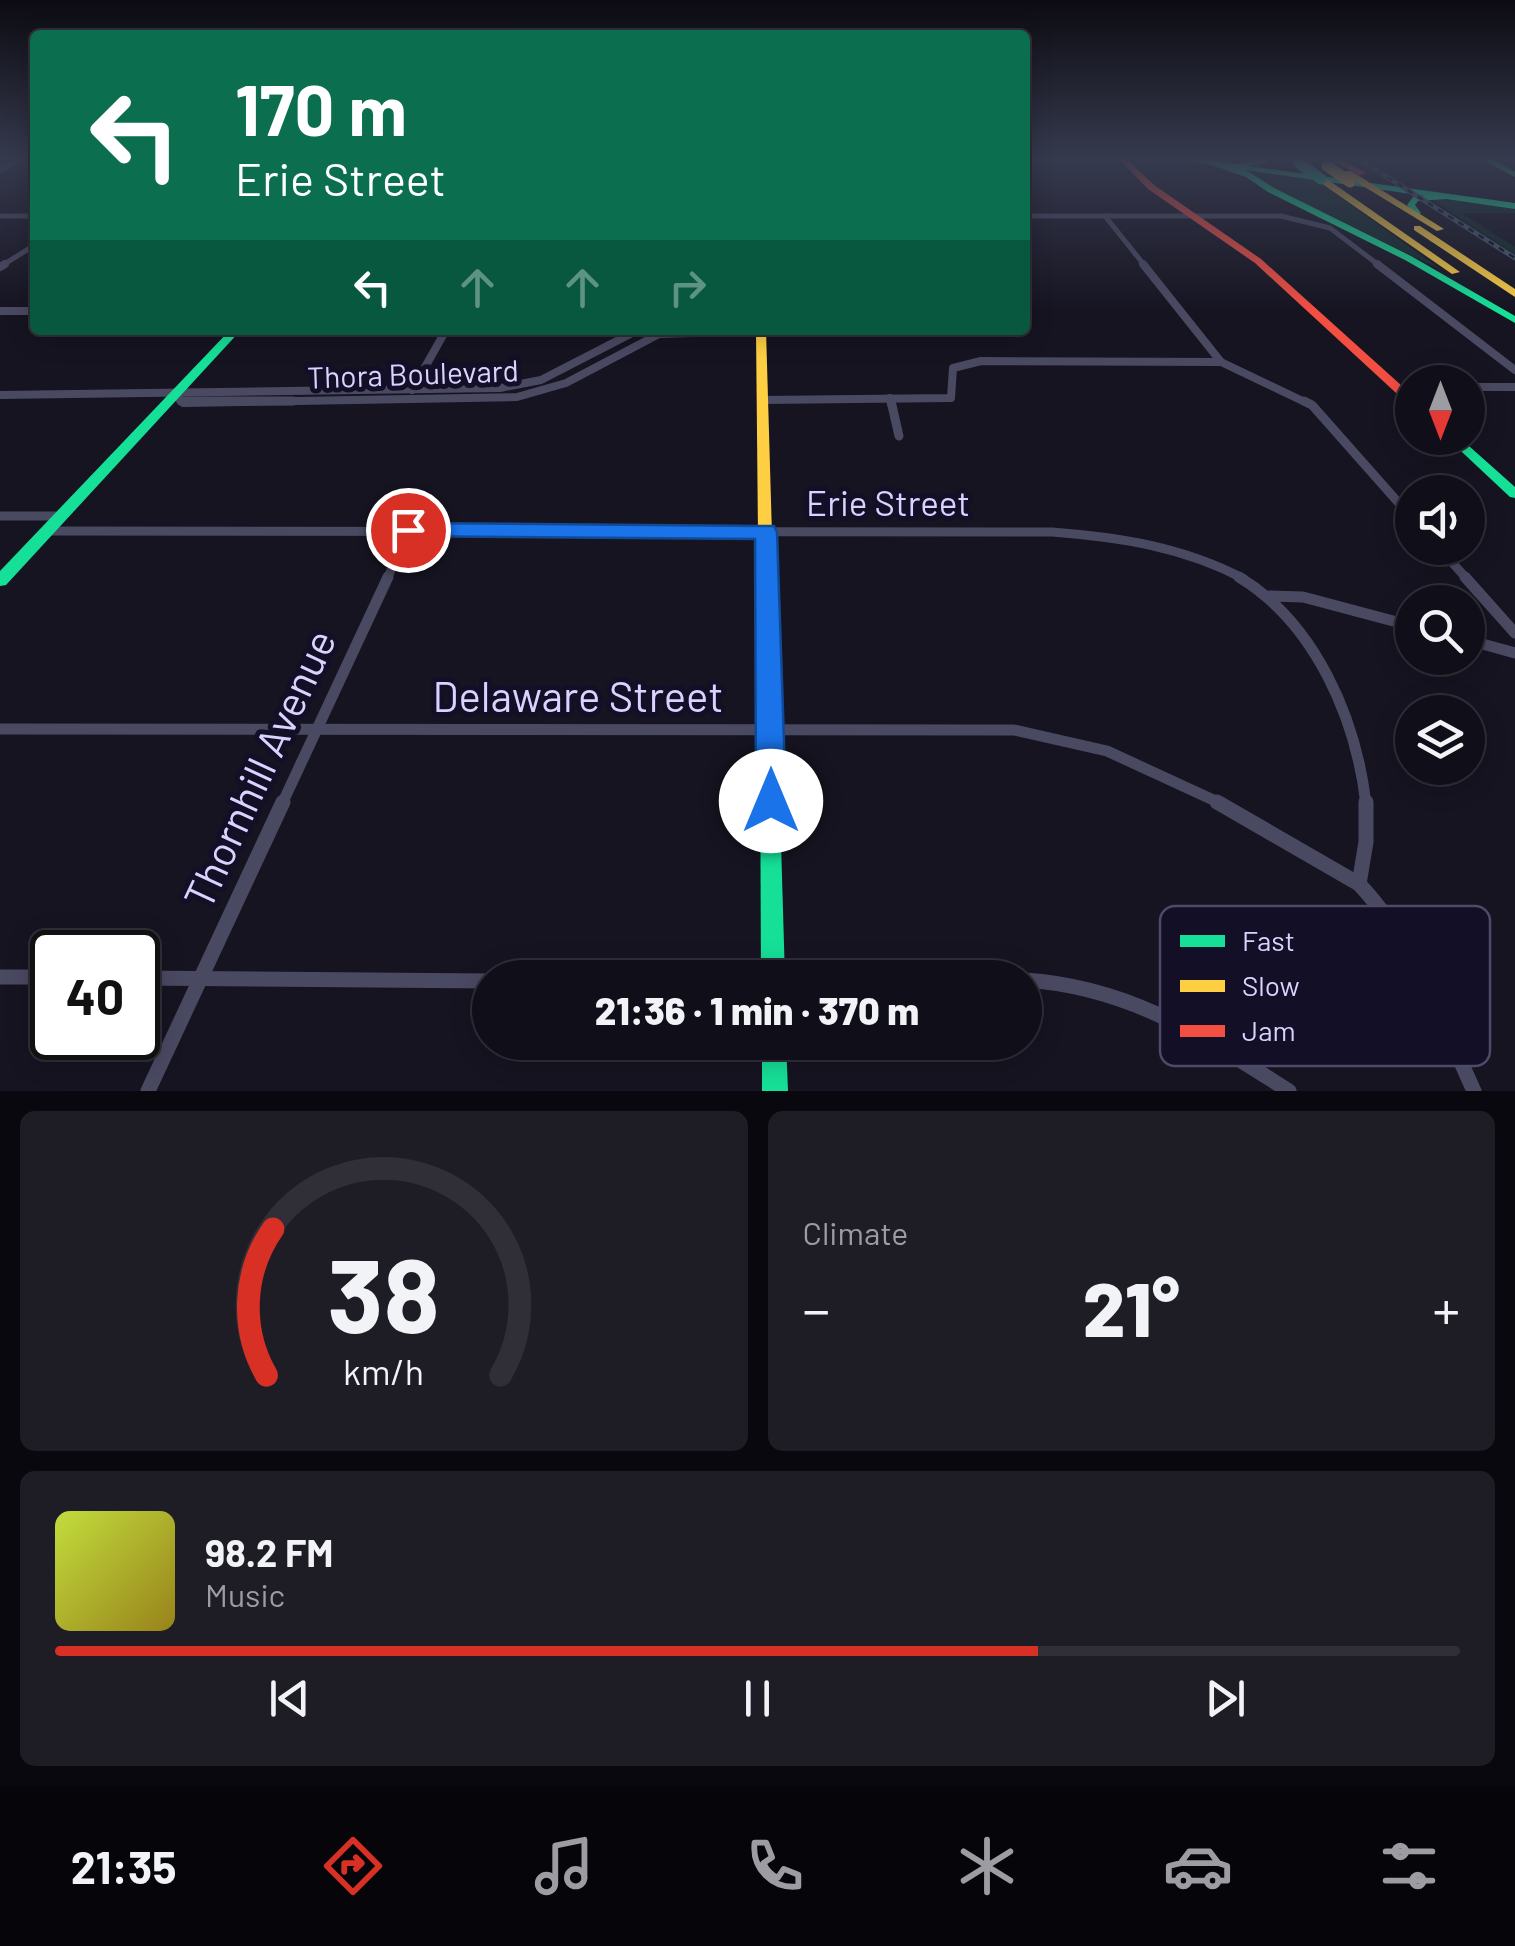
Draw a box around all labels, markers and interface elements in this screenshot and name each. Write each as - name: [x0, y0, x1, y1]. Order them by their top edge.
- text: 170 m: [235, 66, 407, 150]
- icon: left: [70, 70, 200, 200]
- text: Erie Street: [235, 151, 446, 205]
- icon: left: [345, 260, 400, 315]
- icon: ahead: [450, 260, 505, 315]
- icon: ahead: [555, 260, 610, 315]
- icon: right: [660, 260, 715, 315]
- street label: Thora Boulevard: [307, 351, 519, 395]
- north arrow: [1395, 365, 1485, 455]
- map controls: [1395, 365, 1485, 785]
- button: sound: [1395, 475, 1485, 565]
- street label: Erie Street: [806, 481, 970, 523]
- pin: [366, 488, 451, 573]
- icon: arrive: [381, 503, 436, 558]
- button: search: [1395, 585, 1485, 675]
- street label: Thornhill Avenue: [172, 621, 345, 915]
- street label: Delaware Street: [432, 670, 724, 720]
- button: layers: [1395, 695, 1485, 785]
- position arrow: [719, 749, 823, 853]
- legend: [1160, 906, 1490, 1066]
- text: Fast: [1242, 923, 1295, 957]
- speed limit sign: 40: [30, 930, 160, 1060]
- text: Slow: [1242, 968, 1300, 1002]
- text: 21:36 · 1 min · 370 m: [595, 987, 919, 1033]
- text: Jam: [1242, 1013, 1296, 1047]
- text: Climate: [803, 1213, 908, 1251]
- text: 38: [328, 1229, 440, 1354]
- text: 21°: [1083, 1262, 1180, 1352]
- text: −: [803, 1275, 830, 1341]
- text: +: [1432, 1275, 1460, 1341]
- text: km/h: [343, 1349, 424, 1392]
- text: 98.2 FM: [205, 1529, 333, 1575]
- text: Music: [205, 1575, 285, 1613]
- icon: previous: [262, 1671, 317, 1726]
- icon: pause: [730, 1671, 785, 1726]
- icon: next: [1198, 1671, 1253, 1726]
- icon: directions: [318, 1831, 388, 1901]
- icon: music: [529, 1831, 599, 1901]
- icon: phone: [740, 1831, 810, 1901]
- icon: climate: [952, 1831, 1022, 1901]
- icon: car: [1163, 1831, 1233, 1901]
- icon: filters: [1374, 1831, 1444, 1901]
- text: 21:35: [71, 1839, 176, 1893]

